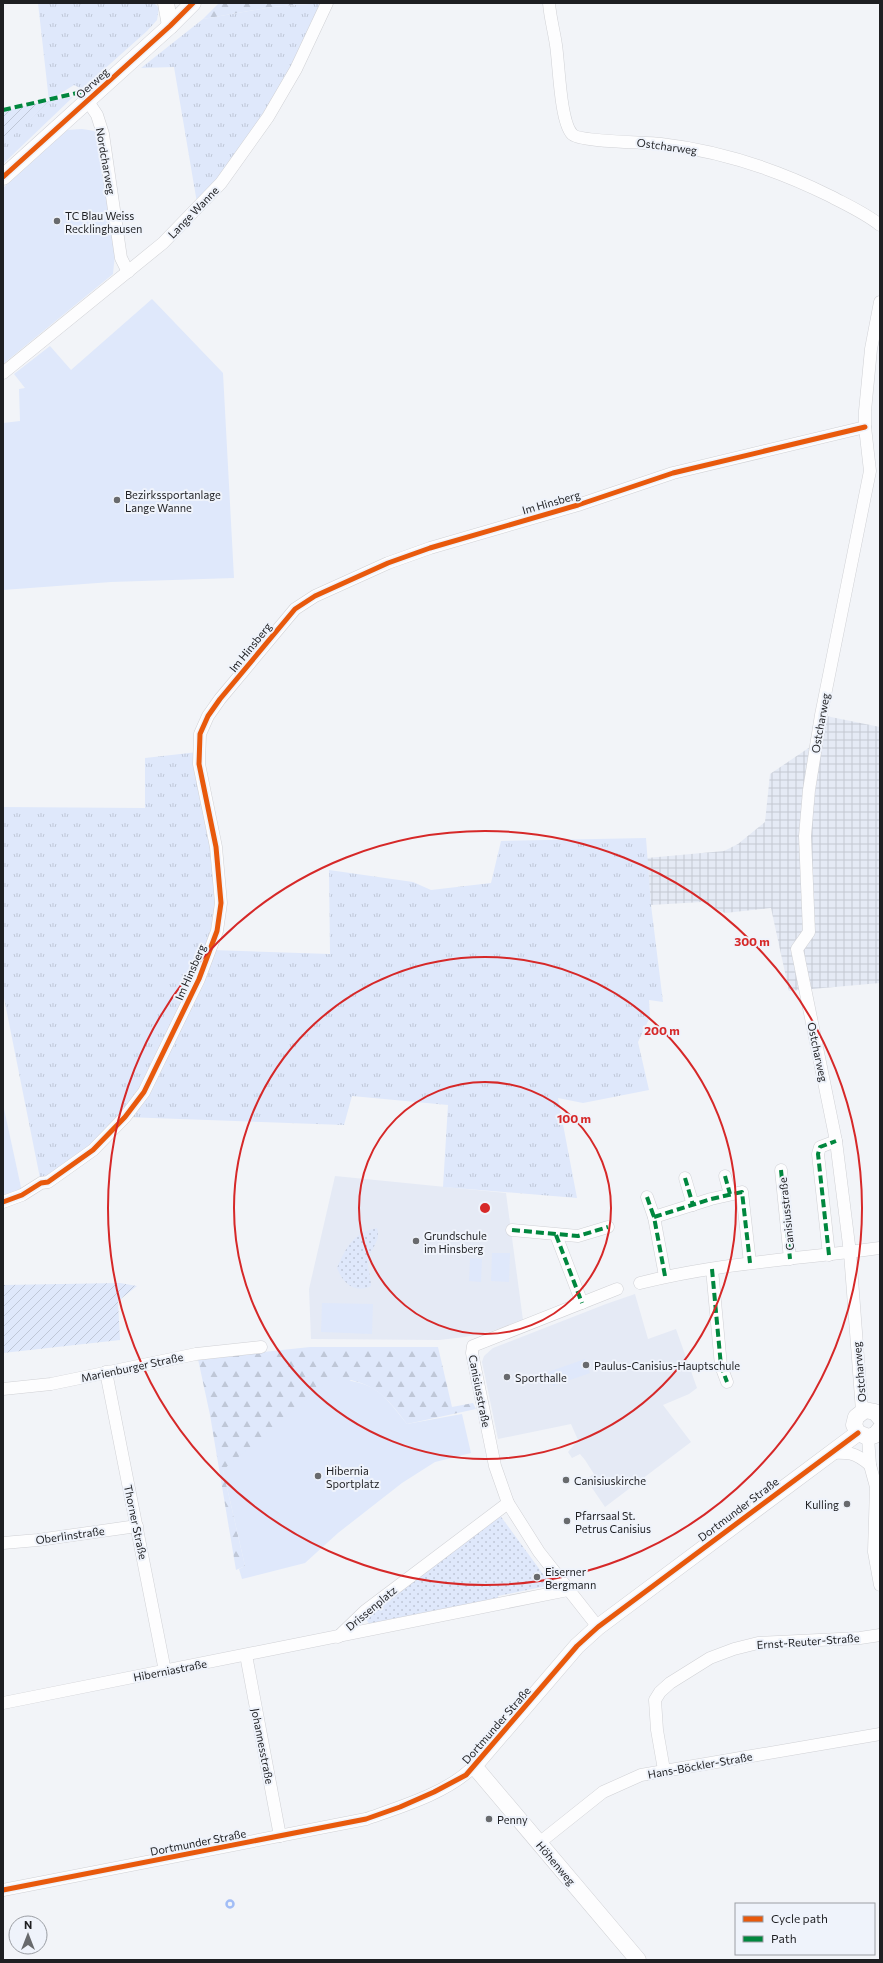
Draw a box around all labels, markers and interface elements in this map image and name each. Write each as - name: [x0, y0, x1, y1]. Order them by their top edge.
- street label: Oerweg: [73, 65, 111, 101]
- street label: Nordcharweg: [94, 127, 118, 195]
- street label: Ostcharweg: [636, 135, 698, 157]
- street label: Lange Wanne: [165, 183, 221, 241]
- place label: TC Blau Weiss Recklinghausen: [65, 209, 142, 235]
- marker: TC Blau Weiss Recklinghausen: [52, 216, 62, 226]
- street label: Im Hinsberg: [520, 487, 582, 516]
- place label: Bezirkssportanlage Lange Wanne: [125, 488, 221, 514]
- marker: Bezirkssportanlage Lange Wanne: [112, 495, 122, 505]
- street label: Im Hinsberg: [226, 620, 274, 674]
- street label: Ostcharweg: [808, 692, 832, 754]
- text: 300 m: [734, 934, 770, 948]
- street label: Im Hinsberg: [172, 942, 208, 1002]
- street label: Ostcharweg: [805, 1021, 831, 1083]
- text: 200 m: [644, 1023, 680, 1037]
- text: 100 m: [557, 1111, 591, 1125]
- street label: Canisiusstraße: [776, 1177, 796, 1251]
- centre of rings: [478, 1201, 492, 1215]
- place label: Grundschule im Hinsberg: [424, 1229, 487, 1255]
- marker: Grundschule im Hinsberg: [411, 1236, 421, 1246]
- street label: Ostcharweg: [850, 1341, 868, 1403]
- street label: Marienburger Straße: [80, 1350, 184, 1384]
- street label: Canisiusstraße: [467, 1354, 493, 1428]
- place label: Paulus-Canisius-Hauptschule: [594, 1359, 740, 1372]
- marker: Paulus-Canisius-Hauptschule: [581, 1360, 591, 1370]
- place label: Sporthalle: [515, 1371, 567, 1384]
- marker: Sporthalle: [502, 1372, 512, 1382]
- place label: Hibernia Sportplatz: [326, 1464, 380, 1490]
- marker: Hibernia Sportplatz: [313, 1471, 323, 1481]
- place label: Canisiuskirche: [574, 1474, 646, 1487]
- street label: Dortmunder Straße: [695, 1474, 781, 1544]
- marker: Canisiuskirche: [561, 1475, 571, 1485]
- street label: Thorner Straße: [122, 1483, 150, 1561]
- place label: Kulling: [805, 1498, 839, 1511]
- marker: Kulling: [842, 1499, 852, 1509]
- place label: Pfarrsaal St. Petrus Canisius: [575, 1509, 651, 1535]
- marker: Pfarrsaal St. Petrus Canisius: [562, 1516, 572, 1526]
- street label: Oberlinstraße: [35, 1524, 106, 1546]
- place label: Eiserner Bergmann: [545, 1565, 596, 1591]
- marker: Eiserner Bergmann: [532, 1572, 542, 1582]
- street label: Drissenplatz: [343, 1583, 400, 1633]
- street label: Ernst-Reuter-Straße: [756, 1631, 860, 1651]
- street label: Hiberniastraße: [132, 1656, 208, 1684]
- street label: Dortmunder Straße: [459, 1684, 533, 1766]
- street label: Johannesstraße: [248, 1707, 277, 1786]
- street label: Hans-Böckler-Straße: [647, 1749, 754, 1781]
- place label: Penny: [497, 1813, 528, 1826]
- marker: Penny: [484, 1814, 494, 1824]
- street label: Dortmunder Straße: [149, 1826, 247, 1858]
- street label: Höhenweg: [534, 1838, 578, 1888]
- legend: [735, 1903, 875, 1955]
- text: Cycle path: [771, 1911, 828, 1925]
- north arrow: [8, 1915, 48, 1955]
- text: N: [24, 1918, 32, 1931]
- text: Path: [771, 1931, 797, 1945]

